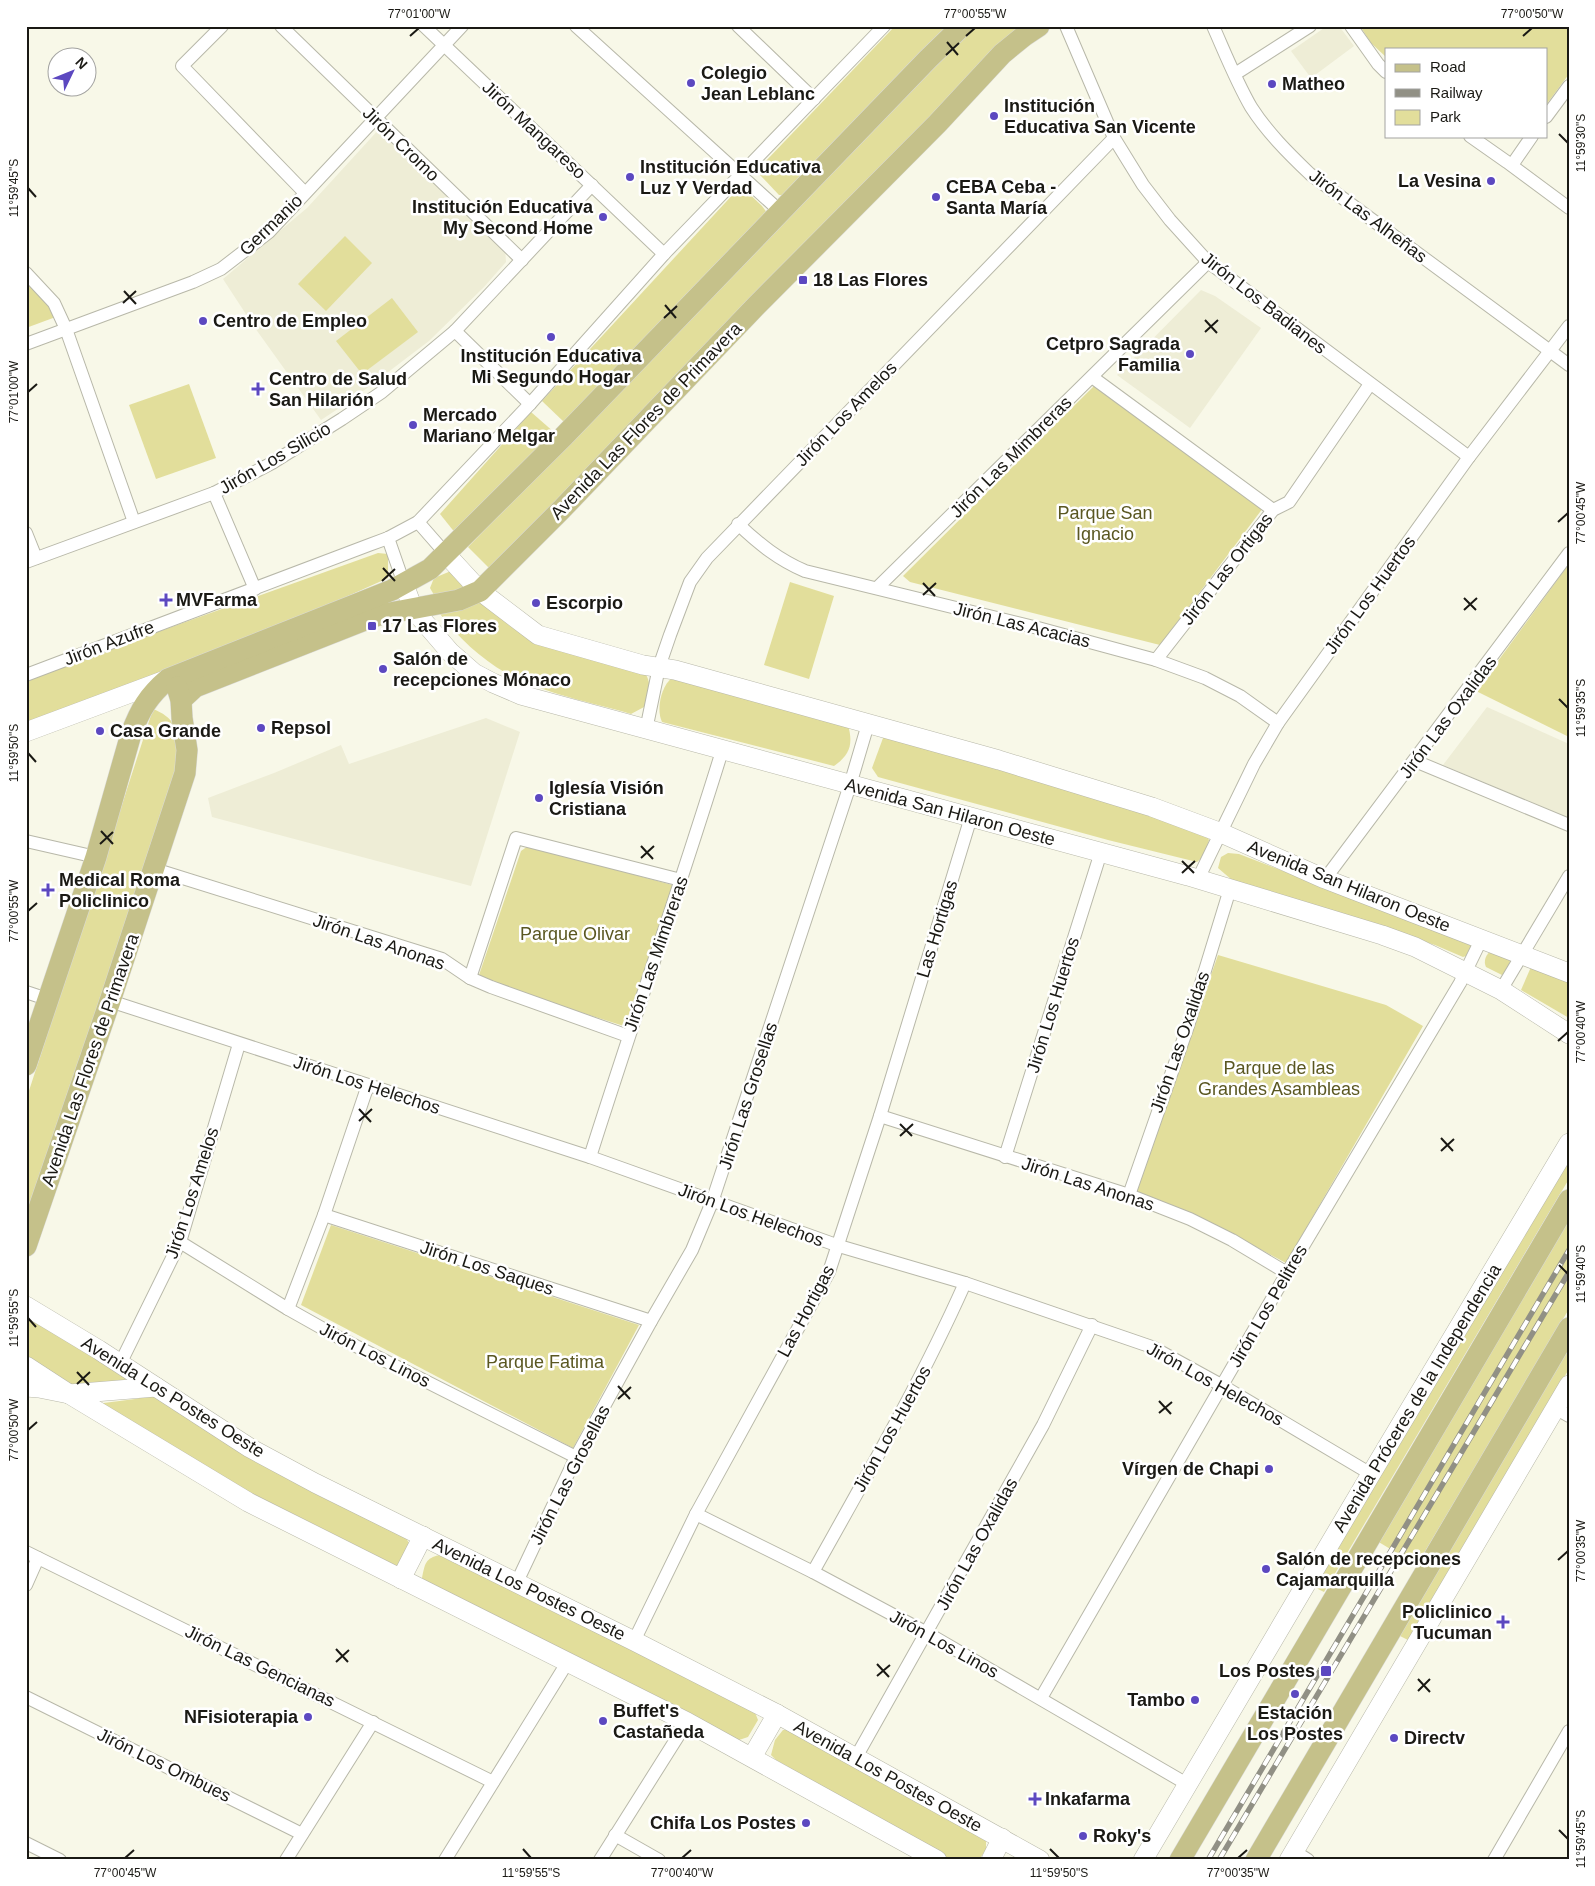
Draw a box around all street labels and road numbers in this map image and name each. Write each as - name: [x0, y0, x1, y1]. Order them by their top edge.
- street label: Jirón Mangareso: [478, 77, 590, 183]
- street label: Jirón Cromo: [359, 103, 443, 185]
- street label: Jirón Las Alheñas: [1305, 165, 1431, 267]
- street label: Germanio: [236, 190, 306, 260]
- street label: Jirón Los Badianes: [1198, 248, 1330, 358]
- street label: Avenida Las Flores de Primavera: [546, 318, 746, 524]
- street label: Jirón Los Amelos: [791, 358, 901, 470]
- street label: Jirón Las Mimbreras: [946, 392, 1076, 522]
- street label: Jirón Los Silicio: [216, 418, 334, 498]
- street label: Jirón Las Ortigas: [1177, 509, 1277, 629]
- street label: Jirón Los Huertos: [1320, 532, 1420, 658]
- street label: Jirón Las Acacias: [952, 598, 1092, 652]
- street label: Jirón Azufre: [61, 617, 157, 669]
- street label: Jirón Las Oxalidas: [1395, 652, 1501, 782]
- street label: Avenida San Hilaron Oeste: [843, 774, 1057, 850]
- street label: Avenida San Hilaron Oeste: [1245, 836, 1453, 936]
- street label: Jirón Las Mimbreras: [620, 874, 692, 1034]
- street label: Las Hortigas: [913, 878, 961, 980]
- street label: Jirón Las Anonas: [310, 910, 448, 974]
- street label: Avenida Las Flores de Primavera: [37, 930, 143, 1189]
- street label: Jirón Los Huertos: [1023, 935, 1083, 1075]
- street label: Jirón Las Oxalidas: [1146, 969, 1214, 1115]
- street label: Jirón Las Grosellas: [715, 1020, 781, 1172]
- street label: Jirón Los Helechos: [291, 1052, 443, 1118]
- street label: Jirón Los Amelos: [161, 1125, 223, 1261]
- street label: Jirón Las Anonas: [1019, 1153, 1157, 1215]
- street label: Jirón Los Helechos: [676, 1179, 826, 1251]
- street label: Jirón Los Saques: [418, 1237, 556, 1299]
- street label: Jirón Los Pelitres: [1225, 1241, 1311, 1371]
- street label: Avenida Próceres de la Independencia: [1329, 1260, 1506, 1536]
- street label: Las Hortigas: [773, 1262, 839, 1360]
- street label: Jirón Los Linos: [317, 1319, 433, 1391]
- street label: Avenida Los Postes Oeste: [78, 1332, 268, 1462]
- street label: Jirón Los Helechos: [1143, 1338, 1287, 1430]
- street label: Jirón Los Huertos: [849, 1362, 935, 1496]
- street label: Jirón Las Grosellas: [526, 1402, 614, 1548]
- street label: Jirón Las Oxalidas: [932, 1474, 1022, 1614]
- street label: Avenida Los Postes Oeste: [429, 1534, 629, 1644]
- street label: Jirón Los Linos: [886, 1606, 1002, 1682]
- street label: Jirón Las Gencianas: [182, 1621, 338, 1711]
- street label: Avenida Los Postes Oeste: [791, 1716, 985, 1836]
- street label: Jirón Los Ombues: [94, 1724, 234, 1806]

